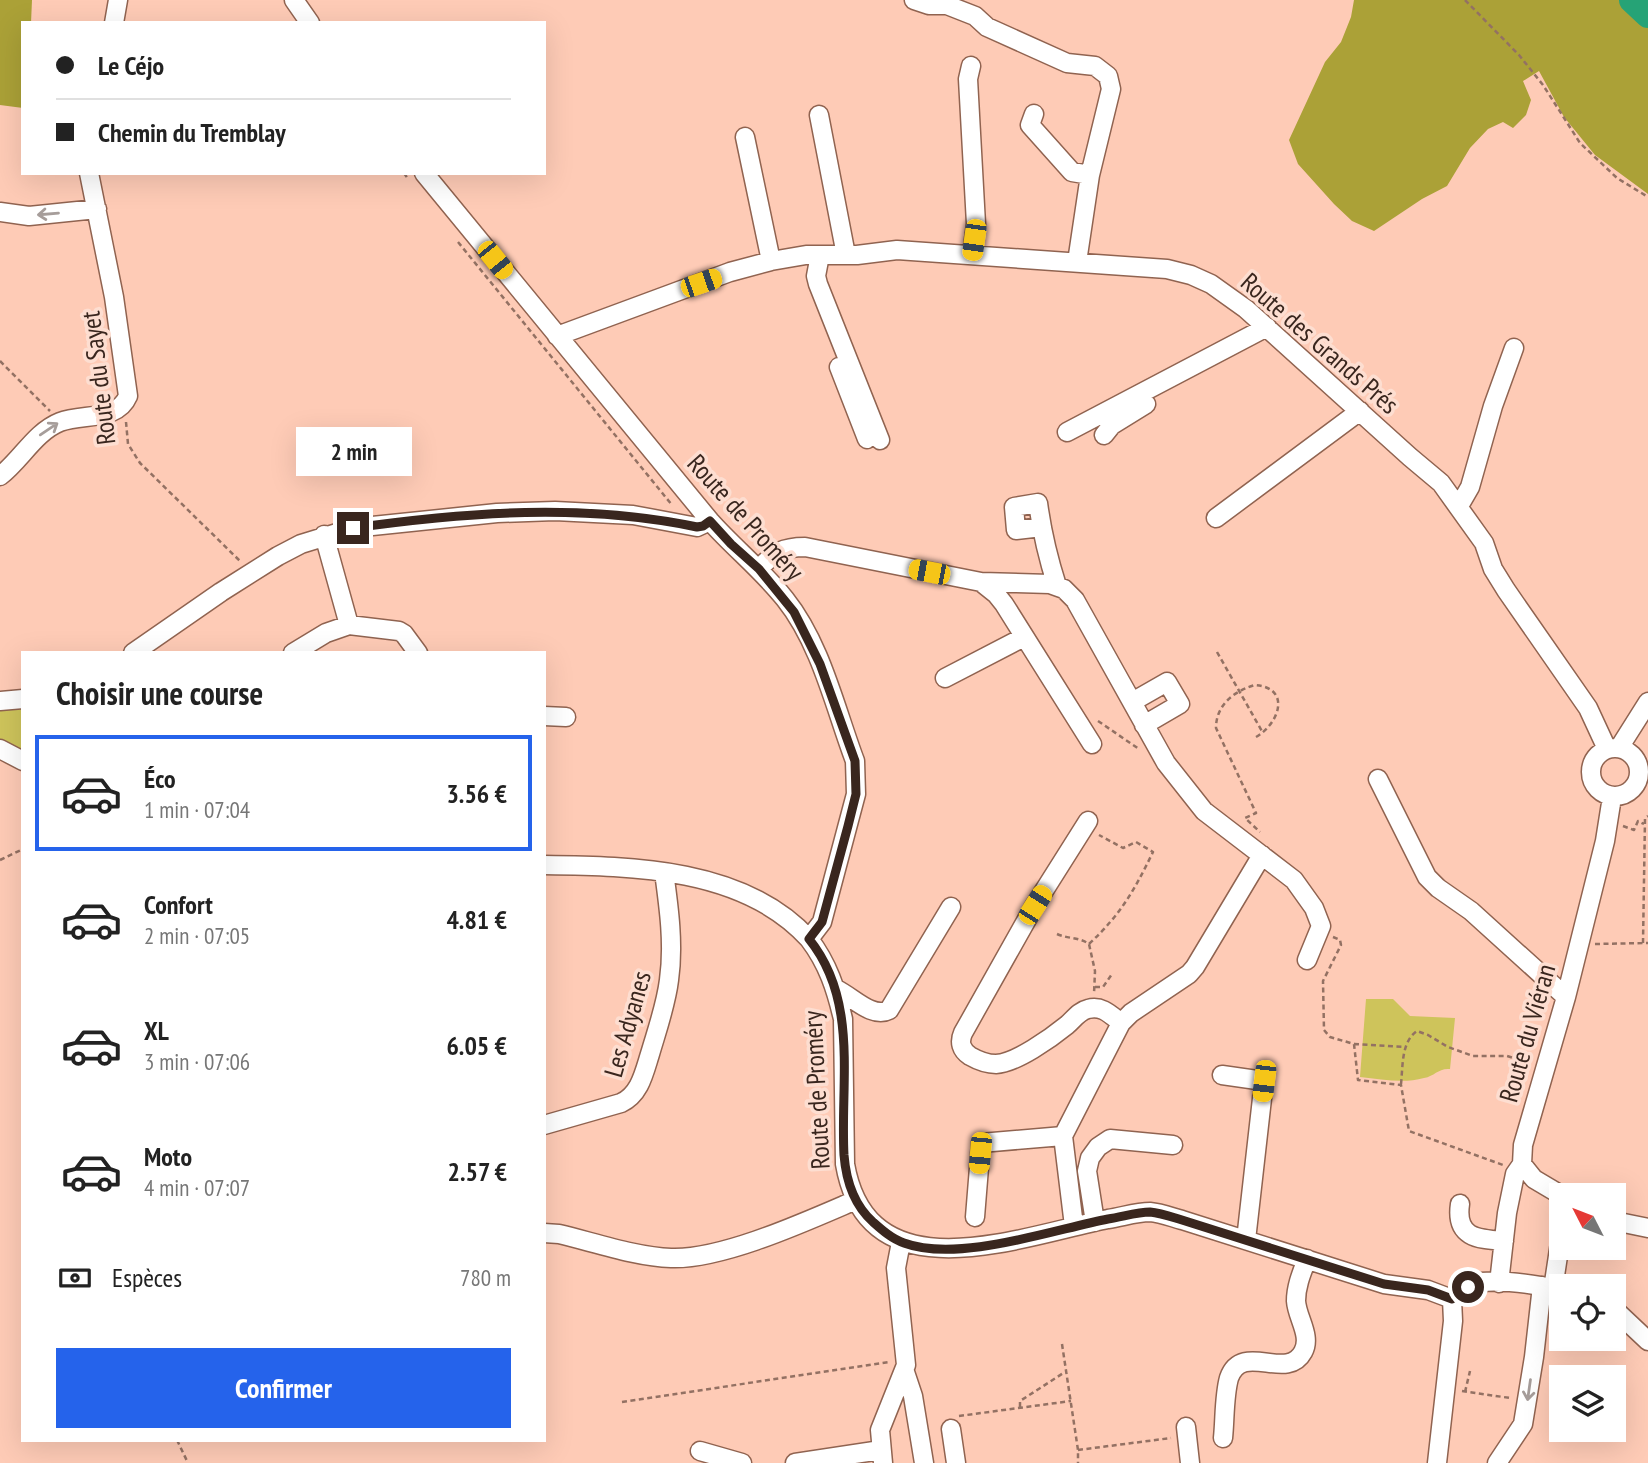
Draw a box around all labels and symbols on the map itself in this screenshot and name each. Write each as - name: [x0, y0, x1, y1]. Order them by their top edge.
- one-way arrow: [37, 208, 60, 221]
- car: [961, 218, 988, 262]
- car: [474, 237, 517, 283]
- street label: Route des Grands Prés: [1234, 265, 1406, 421]
- car: [678, 266, 725, 300]
- street label: Route du Sayet: [73, 309, 123, 447]
- one-way arrow: [39, 422, 58, 437]
- callout: 2 min: [295, 426, 411, 476]
- street label: Route de Proméry: [681, 447, 811, 587]
- route end: [337, 512, 369, 544]
- car: [907, 558, 952, 586]
- car: [1015, 882, 1056, 928]
- street label: Route du Viéran: [1492, 960, 1562, 1106]
- street label: Les Adyanes: [596, 967, 658, 1081]
- street label: Route de Proméry: [795, 1010, 837, 1170]
- car: [1252, 1059, 1277, 1103]
- car: [968, 1131, 993, 1175]
- north arrow: [1549, 1183, 1626, 1260]
- route start: [1452, 1271, 1484, 1303]
- one-way arrow: [1523, 1379, 1536, 1401]

